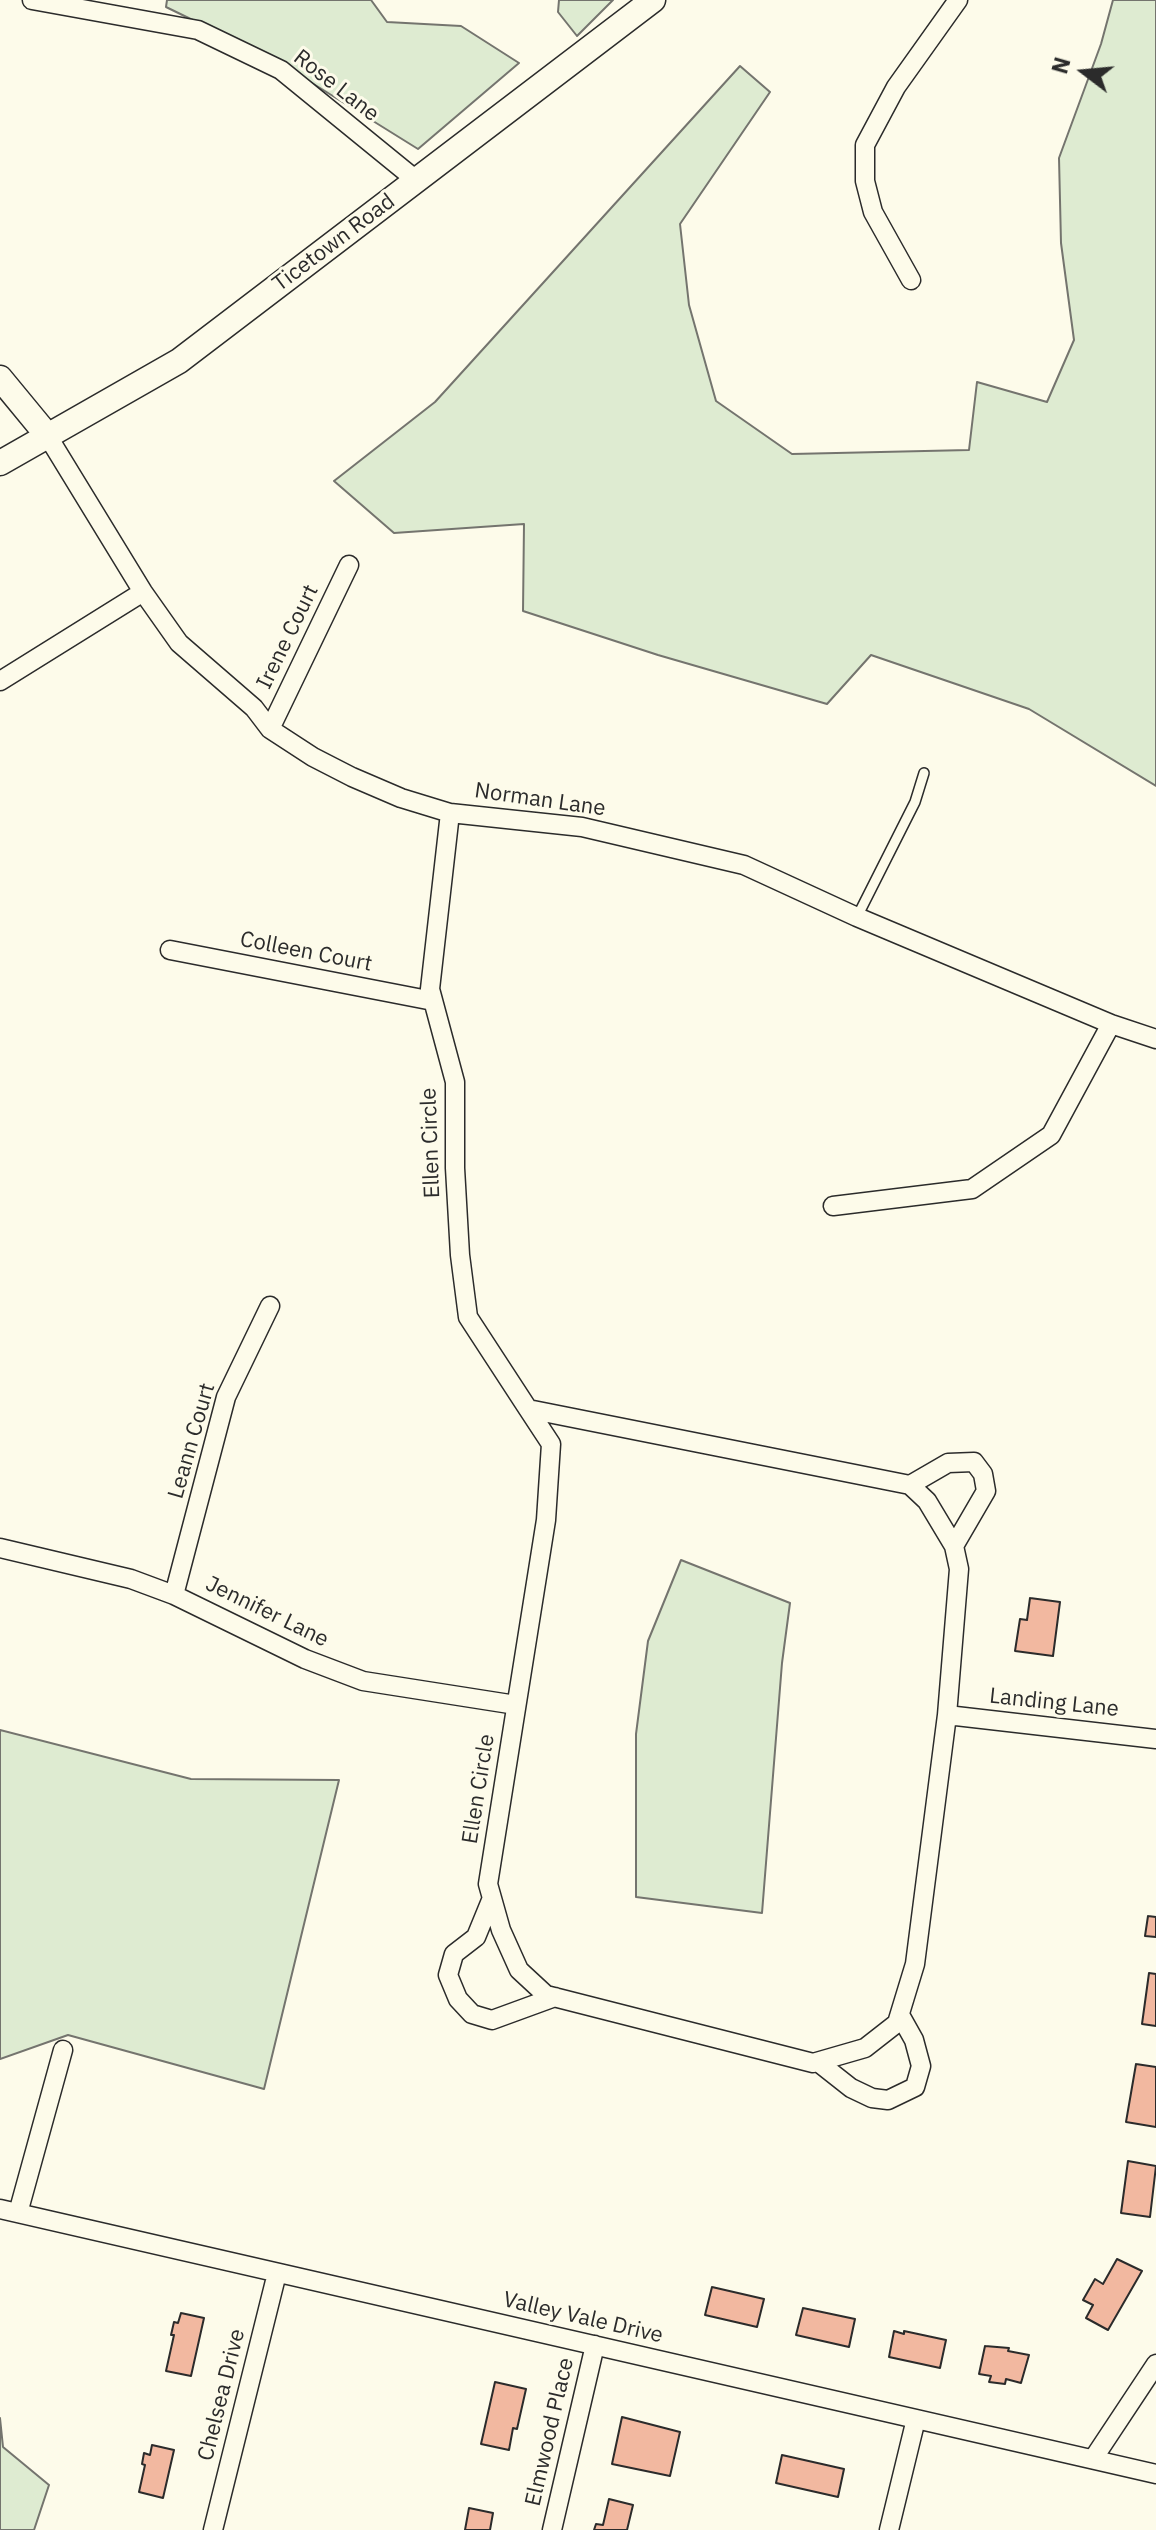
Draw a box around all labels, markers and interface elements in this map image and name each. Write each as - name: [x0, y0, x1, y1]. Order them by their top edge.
- north arrow: [1044, 32, 1124, 112]
- street label: Rose Lane: [288, 44, 384, 128]
- text: N: [1044, 54, 1077, 77]
- street label: Ticetown Road: [268, 188, 400, 298]
- street label: Irene Court: [251, 580, 325, 694]
- street label: Norman Lane: [473, 778, 607, 822]
- street label: Colleen Court: [238, 926, 374, 978]
- street label: Ellen Circle: [416, 1087, 446, 1199]
- street label: Leann Court: [163, 1380, 221, 1502]
- street label: Jennifer Lane: [201, 1571, 333, 1653]
- street label: Landing Lane: [988, 1683, 1120, 1723]
- street label: Ellen Circle: [457, 1732, 501, 1846]
- street label: Valley Vale Drive: [500, 2287, 666, 2349]
- street label: Chelsea Drive: [193, 2326, 251, 2464]
- street label: Elmwood Place: [520, 2355, 580, 2509]

